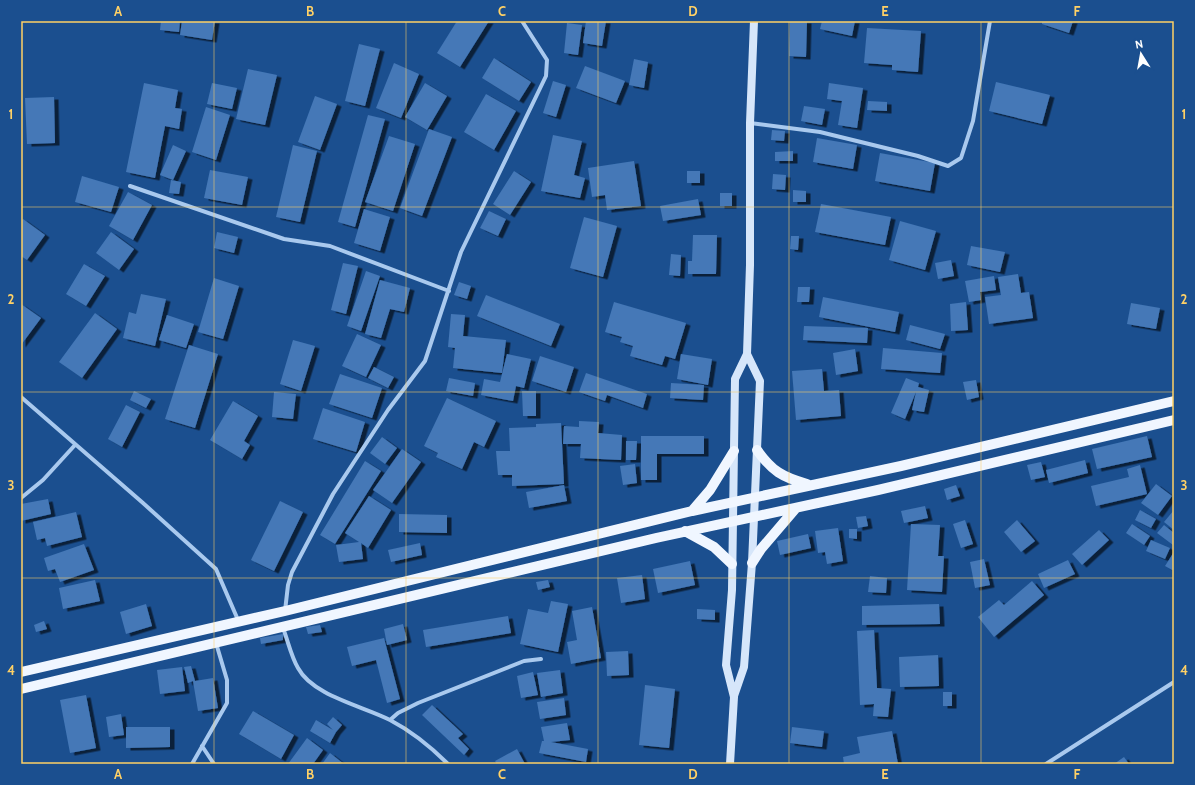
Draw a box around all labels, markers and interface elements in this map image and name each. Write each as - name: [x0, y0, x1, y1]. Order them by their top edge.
- text: A: [114, 3, 123, 19]
- text: B: [306, 3, 314, 19]
- text: C: [498, 3, 506, 19]
- text: D: [688, 3, 698, 19]
- text: E: [881, 3, 889, 19]
- text: F: [1074, 3, 1081, 19]
- north arrow: [1121, 34, 1161, 74]
- text: N: [1134, 37, 1144, 52]
- text: 1: [9, 106, 13, 122]
- text: 1: [1182, 106, 1186, 122]
- text: 2: [8, 291, 15, 307]
- text: 2: [1181, 291, 1188, 307]
- text: 3: [7, 477, 15, 493]
- text: 3: [1180, 477, 1188, 493]
- text: 4: [7, 662, 15, 678]
- text: 4: [1180, 662, 1188, 678]
- text: A: [114, 766, 123, 782]
- text: B: [306, 766, 314, 782]
- text: C: [498, 766, 506, 782]
- text: D: [688, 766, 698, 782]
- text: E: [881, 766, 889, 782]
- text: F: [1074, 766, 1081, 782]

